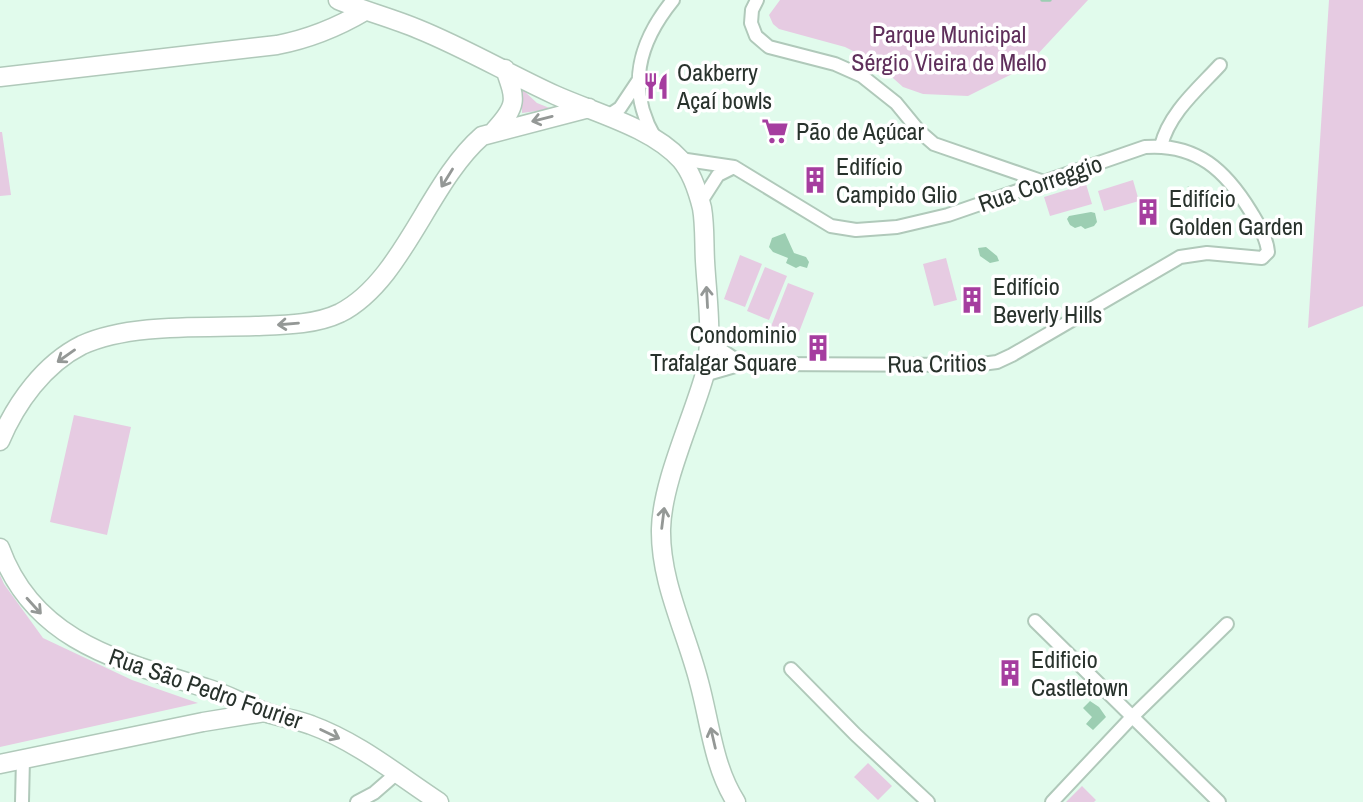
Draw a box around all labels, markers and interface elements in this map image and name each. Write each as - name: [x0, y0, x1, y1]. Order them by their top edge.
- park label: Parque Municipal Sérgio Vieira de Mello: [851, 18, 1047, 78]
- place label: Oakberry Açaí bowls: [676, 56, 772, 116]
- restaurant icon: Oakberry Açaí bowls: [641, 71, 671, 101]
- one-way arrow: [531, 113, 554, 126]
- place label: Pão de Açúcar: [796, 115, 924, 147]
- supermarket icon: Pão de Açúcar: [760, 116, 790, 146]
- street label: Rua Correggio: [974, 147, 1106, 219]
- place label: Edifício Campido Glio: [836, 150, 957, 210]
- building icon: Edifício Campido Glio: [800, 165, 830, 195]
- one-way arrow: [439, 167, 453, 187]
- place label: Edifício Golden Garden: [1169, 182, 1304, 242]
- building icon: Edifício Golden Garden: [1133, 197, 1163, 227]
- place label: Edifício Beverly Hills: [993, 270, 1102, 330]
- building icon: Edifício Beverly Hills: [957, 285, 987, 315]
- one-way arrow: [700, 286, 713, 309]
- one-way arrow: [278, 318, 300, 331]
- place label: Condominio Trafalgar Square: [650, 318, 797, 378]
- building icon: Condominio Trafalgar Square: [803, 333, 833, 363]
- street label: Rua Critios: [887, 346, 987, 380]
- one-way arrow: [57, 349, 76, 363]
- one-way arrow: [656, 507, 669, 530]
- one-way arrow: [26, 597, 43, 614]
- street label: Rua São Pedro Fourier: [105, 640, 307, 736]
- place label: Edificio Castletown: [1031, 643, 1128, 703]
- building icon: Edificio Castletown: [995, 658, 1025, 688]
- one-way arrow: [319, 727, 340, 741]
- one-way arrow: [706, 727, 719, 750]

